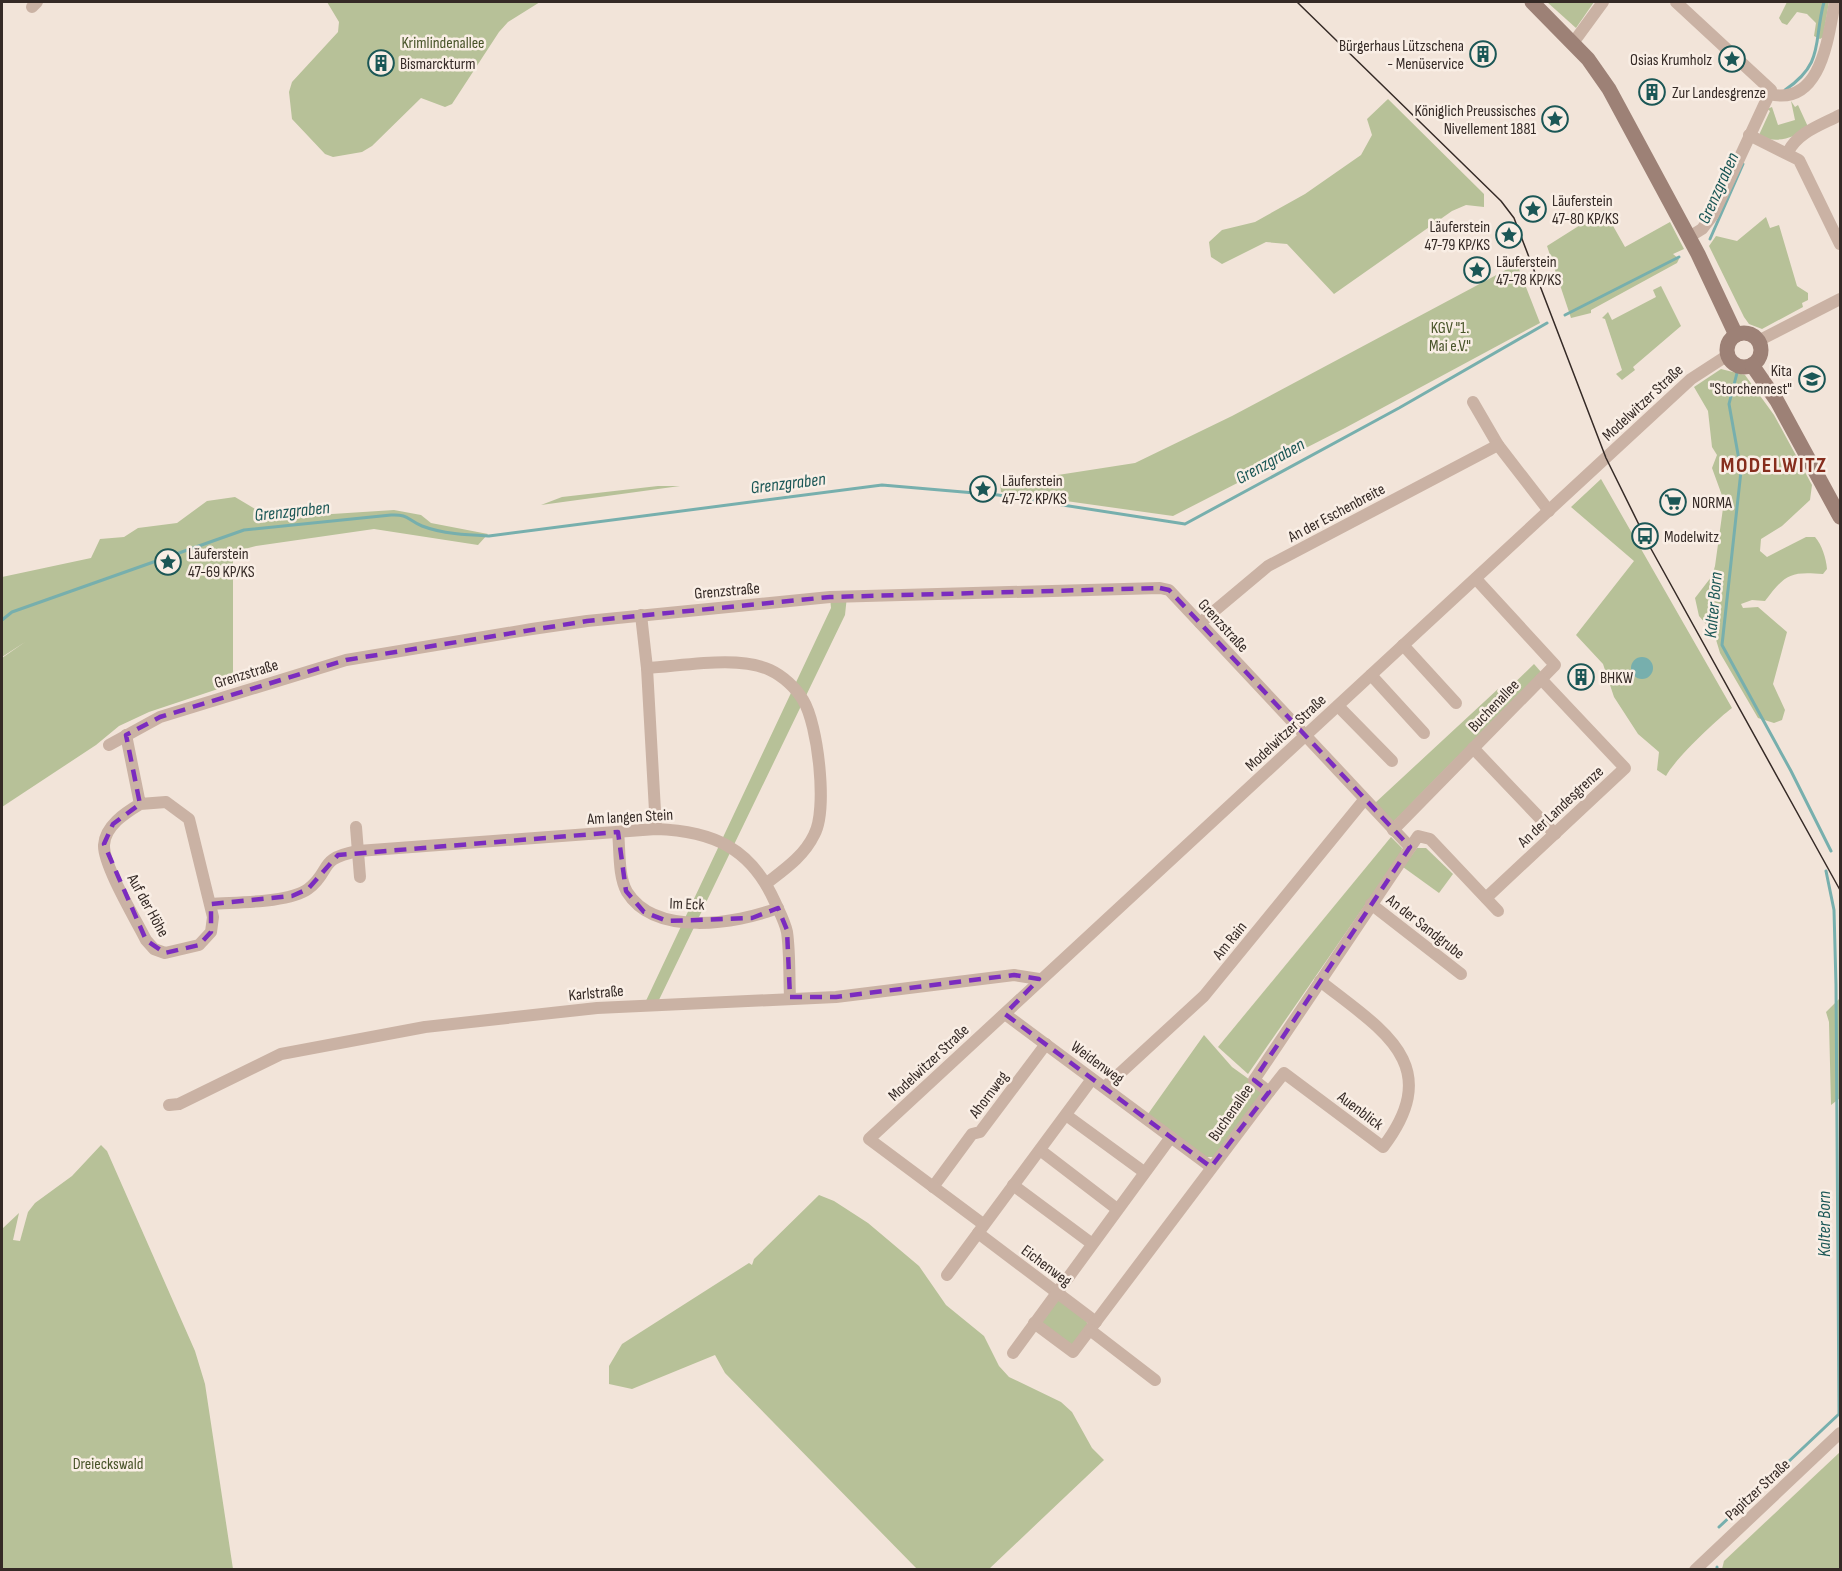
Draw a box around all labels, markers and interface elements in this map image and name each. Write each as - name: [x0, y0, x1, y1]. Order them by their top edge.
- park label: Krimlindenallee: [401, 34, 485, 53]
- place label: Bürgerhaus Lützschena - Menüservice: [1339, 37, 1464, 74]
- building icon: Bürgerhaus Lützschena - Menüservice: [1468, 39, 1498, 69]
- place icon: Osias Krumholz: [1717, 44, 1747, 74]
- building icon: Bismarckturm: [366, 48, 396, 78]
- place label: Osias Krumholz: [1630, 51, 1712, 70]
- place label: Bismarckturm: [400, 55, 476, 74]
- building icon: Zur Landesgrenze: [1637, 77, 1667, 107]
- place label: Zur Landesgrenze: [1672, 84, 1766, 103]
- place label: Königlich Preussisches Nivellement 1881: [1414, 102, 1536, 139]
- place icon: Königlich Preussisches Nivellement 1881: [1540, 104, 1570, 134]
- water label: Grenzgraben: [1693, 149, 1744, 227]
- place label: Läuferstein 47-80 KP/KS: [1552, 192, 1619, 229]
- place icon: Läuferstein 47-80 KP/KS: [1518, 194, 1548, 224]
- place label: Läuferstein 47-79 KP/KS: [1425, 218, 1490, 255]
- place icon: Läuferstein 47-79 KP/KS: [1494, 220, 1524, 250]
- place label: Läuferstein 47-78 KP/KS: [1496, 253, 1561, 290]
- place icon: Läuferstein 47-78 KP/KS: [1462, 255, 1492, 285]
- park label: KGV "1. Mai e.V.": [1429, 319, 1471, 356]
- street label: Modelwitzer Straße: [1599, 361, 1687, 445]
- place label: Kita "Storchennest": [1710, 362, 1792, 399]
- school or university icon: Kita "Storchennest": [1797, 364, 1827, 394]
- water label: Grenzgraben: [1232, 434, 1309, 489]
- district label: MODELWITZ: [1720, 452, 1828, 479]
- water label: Grenzgraben: [749, 468, 827, 499]
- place label: Läuferstein 47-72 KP/KS: [1002, 472, 1067, 509]
- place icon: Läuferstein 47-72 KP/KS: [968, 474, 998, 504]
- street label: An der Eschenbreite: [1284, 480, 1388, 547]
- supermarket icon: NORMA: [1658, 487, 1688, 517]
- place label: NORMA: [1692, 494, 1732, 513]
- water label: Grenzgraben: [253, 497, 331, 526]
- bus stop icon: Modelwitz: [1630, 521, 1660, 551]
- place label: Modelwitz: [1664, 528, 1719, 547]
- place label: Läuferstein 47-69 KP/KS: [188, 545, 255, 582]
- place icon: Läuferstein 47-69 KP/KS: [153, 547, 183, 577]
- water label: Kalter Born: [1700, 571, 1727, 639]
- street label: Grenzstraße: [694, 579, 761, 604]
- street label: Grenzstraße: [1194, 596, 1252, 657]
- street label: Grenzstraße: [212, 656, 281, 693]
- building icon: BHKW: [1566, 662, 1596, 692]
- place label: BHKW: [1600, 669, 1634, 688]
- street label: Buchenallee: [1465, 676, 1524, 736]
- street label: Modelwitzer Straße: [1242, 691, 1330, 775]
- street label: An der Landesgrenze: [1513, 762, 1608, 852]
- street label: Am langen Stein: [586, 806, 673, 829]
- street label: Auf der Höhe: [122, 870, 173, 941]
- street label: An der Sandgrube: [1381, 890, 1468, 964]
- street label: Im Eck: [669, 894, 705, 915]
- street label: Am Rain: [1209, 918, 1251, 964]
- street label: Karlstraße: [568, 982, 624, 1005]
- street label: Modelwitzer Straße: [885, 1021, 973, 1105]
- street label: Weidenweg: [1067, 1038, 1127, 1089]
- street label: Ahornweg: [965, 1068, 1013, 1123]
- street label: Buchenallee: [1205, 1081, 1258, 1145]
- street label: Auenblick: [1333, 1087, 1387, 1135]
- water label: Kalter Born: [1814, 1190, 1835, 1257]
- street label: Eichenweg: [1017, 1241, 1075, 1291]
- park label: Dreieckswald: [73, 1455, 143, 1474]
- street label: Papitzer Straße: [1722, 1455, 1794, 1525]

